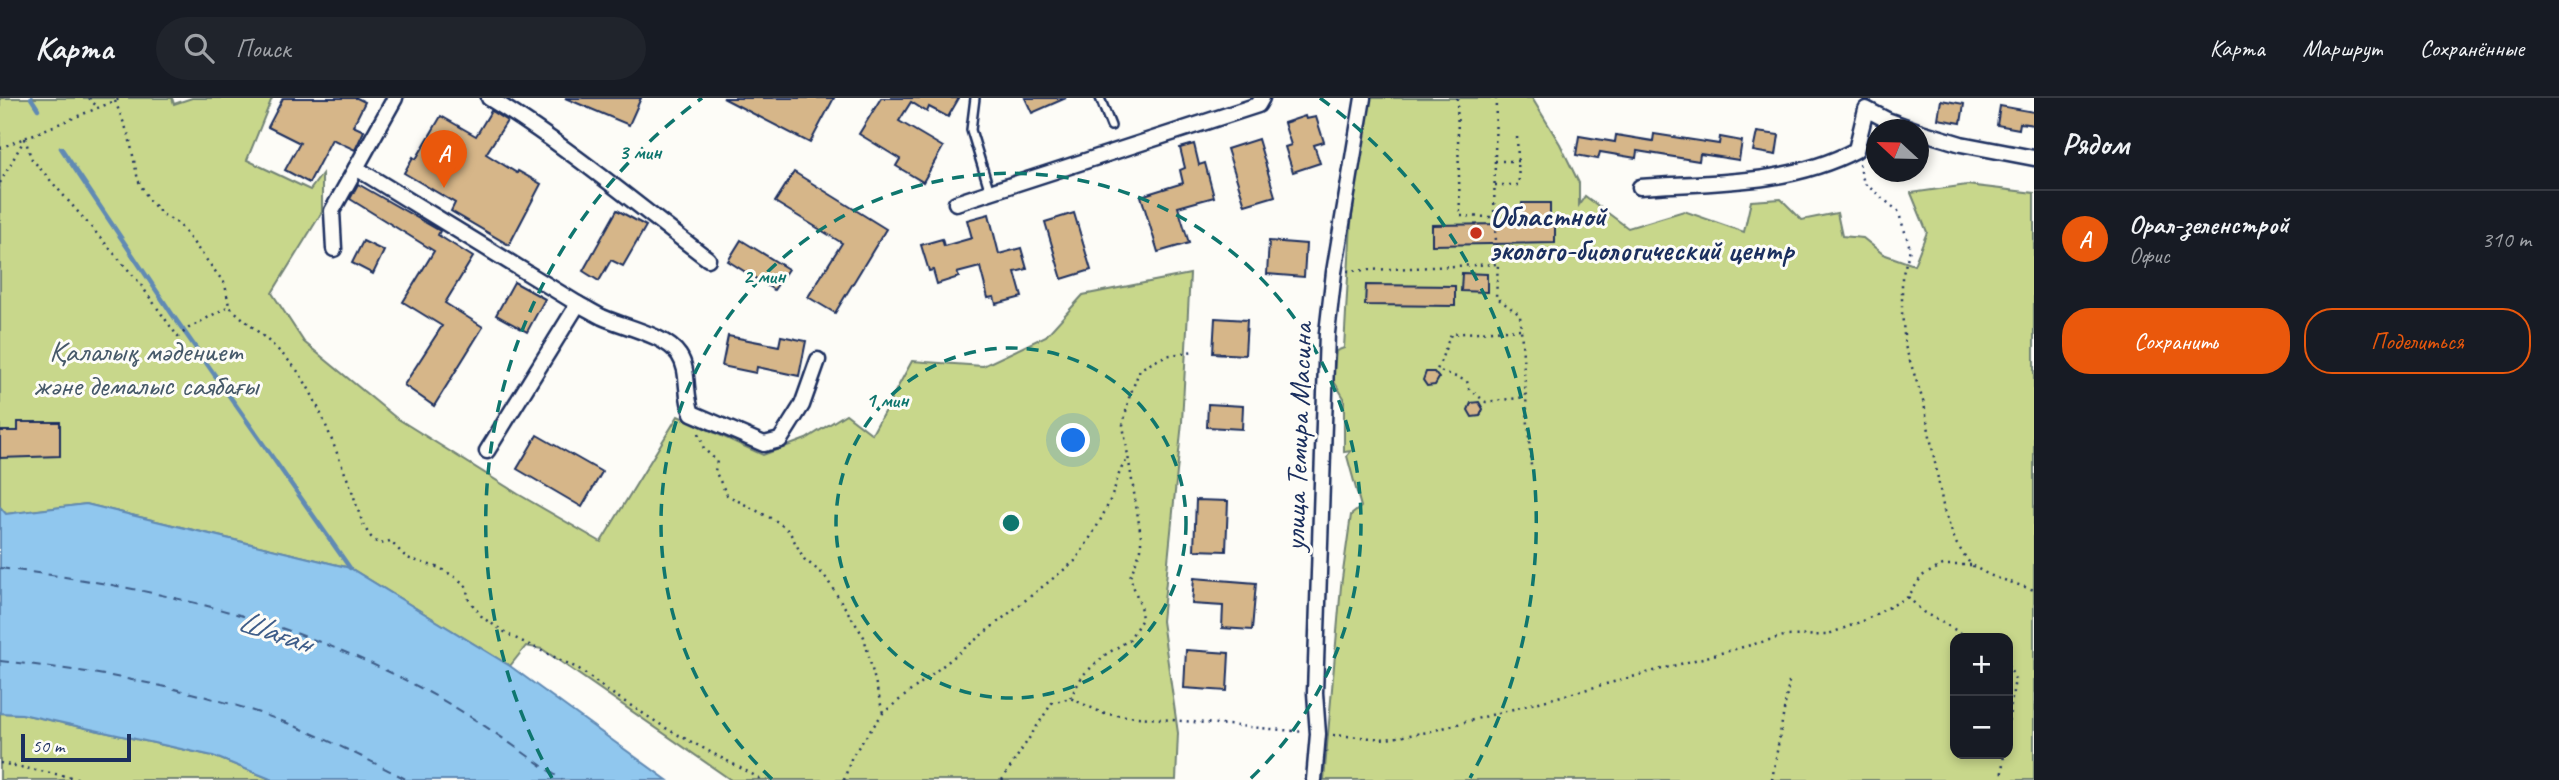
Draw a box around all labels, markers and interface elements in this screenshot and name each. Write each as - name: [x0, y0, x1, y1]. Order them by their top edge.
- search box: [156, 17, 646, 80]
- text: Карта: [35, 27, 114, 69]
- icon: search: [180, 29, 218, 67]
- text: Поиск: [236, 32, 290, 65]
- text: Карта: [2210, 33, 2265, 63]
- text: Маршрут: [2303, 33, 2382, 63]
- text: Сохранённые: [2420, 33, 2524, 63]
- north arrow: [1866, 119, 1929, 182]
- text: Рядом: [2062, 125, 2129, 163]
- pin: A: [421, 130, 467, 188]
- text: 3 мин: [619, 139, 663, 165]
- place label: Областной эколого-биологический центр: [1490, 197, 1796, 269]
- text: Орал-зеленстрой: [2129, 208, 2289, 241]
- marker: Областной эколого-биологический центр: [1468, 225, 1484, 241]
- text: A: [2079, 225, 2091, 254]
- text: 310 m: [2482, 225, 2531, 254]
- text: Офис: [2129, 241, 2169, 270]
- text: 2 мин: [743, 263, 787, 289]
- button: Сохранить: [2062, 308, 2290, 374]
- button: Поделиться: [2304, 308, 2531, 374]
- street label: улица Темира Масина: [1275, 320, 1321, 554]
- park label: Қалалық мәдениет және демалыс саябағы: [34, 332, 260, 404]
- text: 1 мин: [866, 387, 910, 413]
- your location: [1056, 423, 1090, 457]
- centre of rings: [999, 511, 1023, 535]
- water label: Шаған: [233, 600, 322, 665]
- map controls: [1950, 633, 2013, 759]
- button: +: [1950, 633, 2013, 696]
- button: −: [1950, 696, 2013, 759]
- scale bar: [21, 731, 131, 763]
- text: 50 m: [32, 734, 64, 758]

